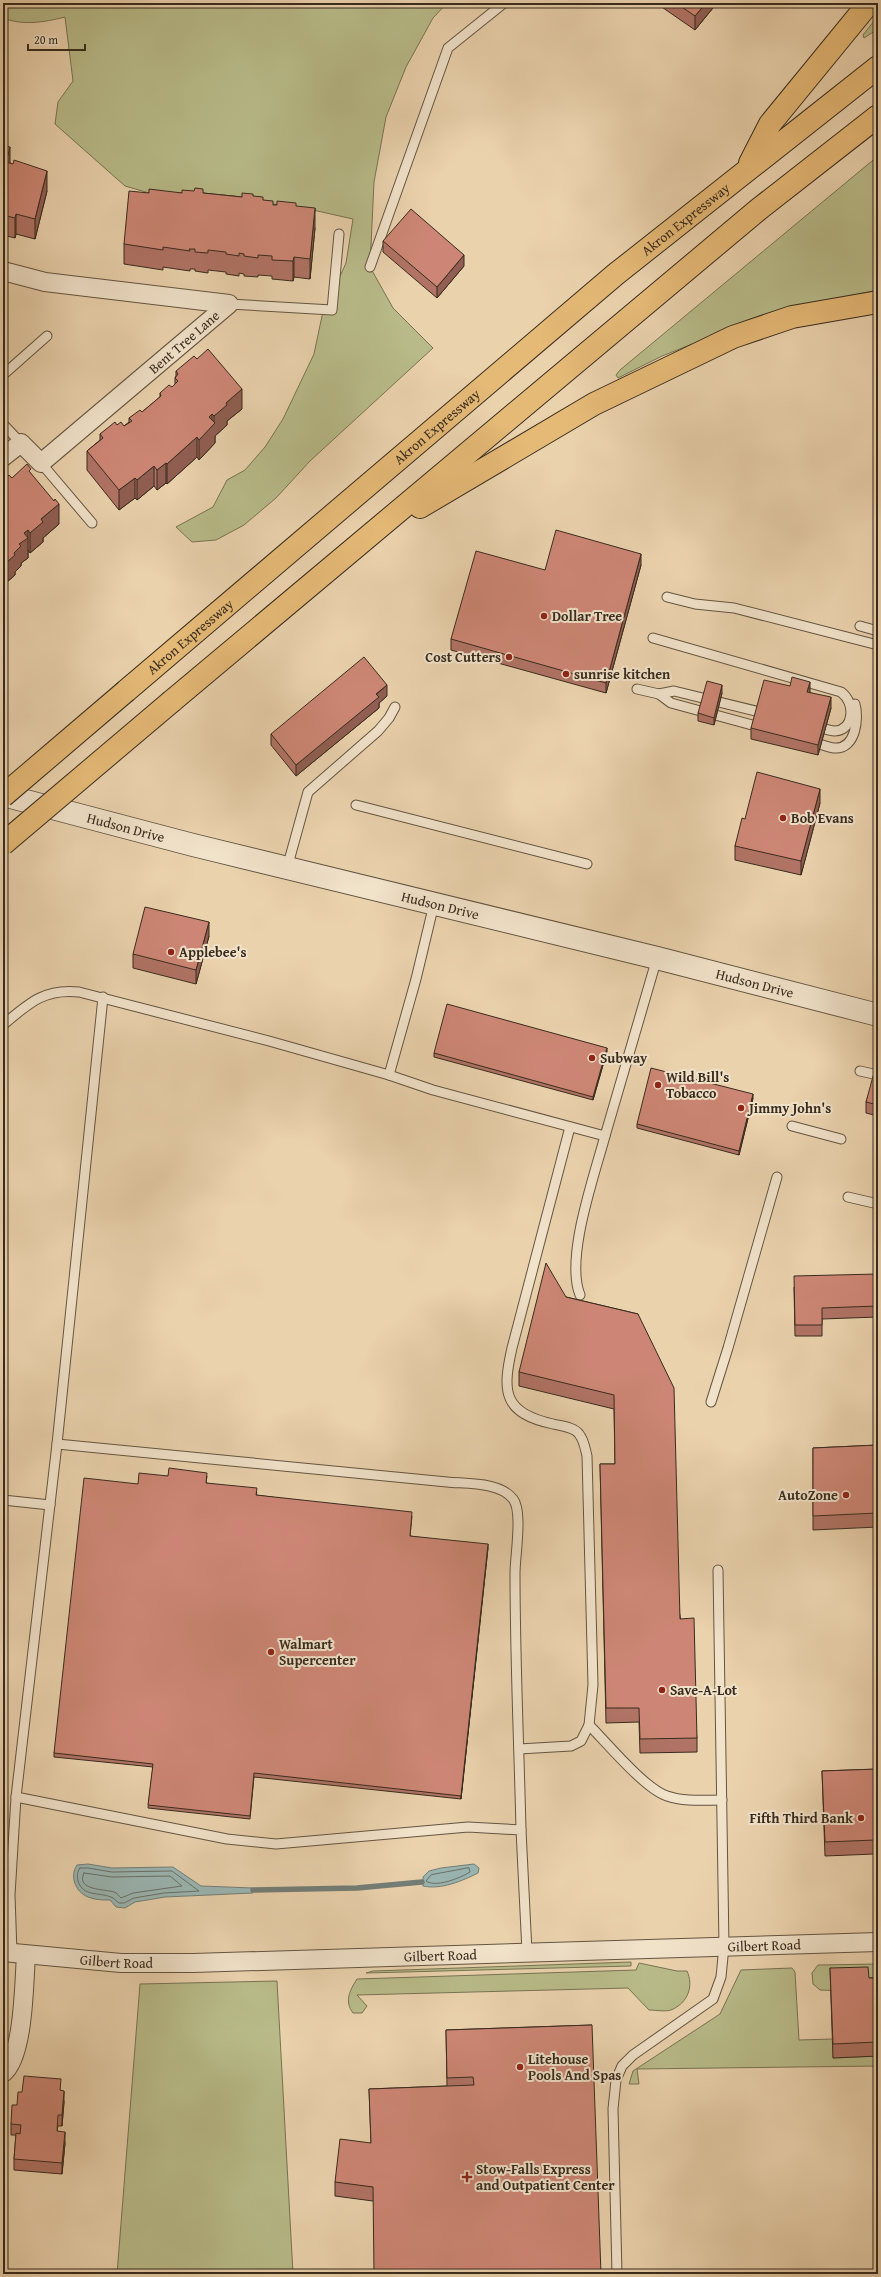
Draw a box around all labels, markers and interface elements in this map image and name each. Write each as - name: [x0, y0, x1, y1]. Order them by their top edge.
- scale bar: [28, 26, 85, 52]
- text: 20 m: [34, 31, 58, 48]
- street label: Akron Expressway: [637, 178, 734, 260]
- street label: Bent Tree Lane: [144, 305, 224, 378]
- street label: Akron Expressway: [389, 384, 484, 469]
- street label: Akron Expressway: [142, 594, 237, 679]
- place label: Dollar Tree: [552, 606, 622, 626]
- marker: Dollar Tree: [539, 611, 549, 621]
- place label: Cost Cutters: [425, 647, 501, 667]
- marker: Cost Cutters: [504, 652, 514, 662]
- place label: sunrise kitchen: [574, 664, 671, 684]
- marker: sunrise kitchen: [561, 669, 571, 679]
- street label: Hudson Drive: [85, 808, 167, 847]
- place label: Bob Evans: [791, 808, 854, 828]
- marker: Bob Evans: [778, 813, 788, 823]
- street label: Hudson Drive: [399, 886, 482, 924]
- place label: Applebee's: [179, 942, 246, 962]
- marker: Applebee's: [166, 947, 176, 957]
- street label: Hudson Drive: [714, 964, 796, 1003]
- place label: Subway: [600, 1048, 648, 1068]
- marker: Subway: [587, 1053, 597, 1063]
- place label: Wild Bill's Tobacco: [666, 1067, 729, 1103]
- marker: Wild Bill's Tobacco: [653, 1080, 663, 1090]
- place label: Jimmy John's: [747, 1098, 831, 1118]
- marker: Jimmy John's: [736, 1103, 746, 1113]
- place label: AutoZone: [778, 1485, 838, 1505]
- marker: AutoZone: [841, 1490, 851, 1500]
- place label: Walmart Supercenter: [279, 1634, 356, 1670]
- marker: Walmart Supercenter: [266, 1647, 276, 1657]
- place label: Save-A-Lot: [670, 1680, 738, 1700]
- marker: Save-A-Lot: [657, 1685, 667, 1695]
- place label: Fifth Third Bank: [750, 1808, 854, 1828]
- marker: Fifth Third Bank: [856, 1813, 866, 1823]
- street label: Gilbert Road: [727, 1934, 802, 1957]
- street label: Gilbert Road: [404, 1944, 478, 1967]
- street label: Gilbert Road: [79, 1949, 154, 1973]
- place label: Litehouse Pools And Spas: [528, 2049, 621, 2085]
- marker: Litehouse Pools And Spas: [515, 2062, 525, 2072]
- place label: Stow-Falls Express and Outpatient Center: [476, 2159, 615, 2195]
- marker: Stow-Falls Express and Outpatient Center: [461, 2171, 473, 2183]

